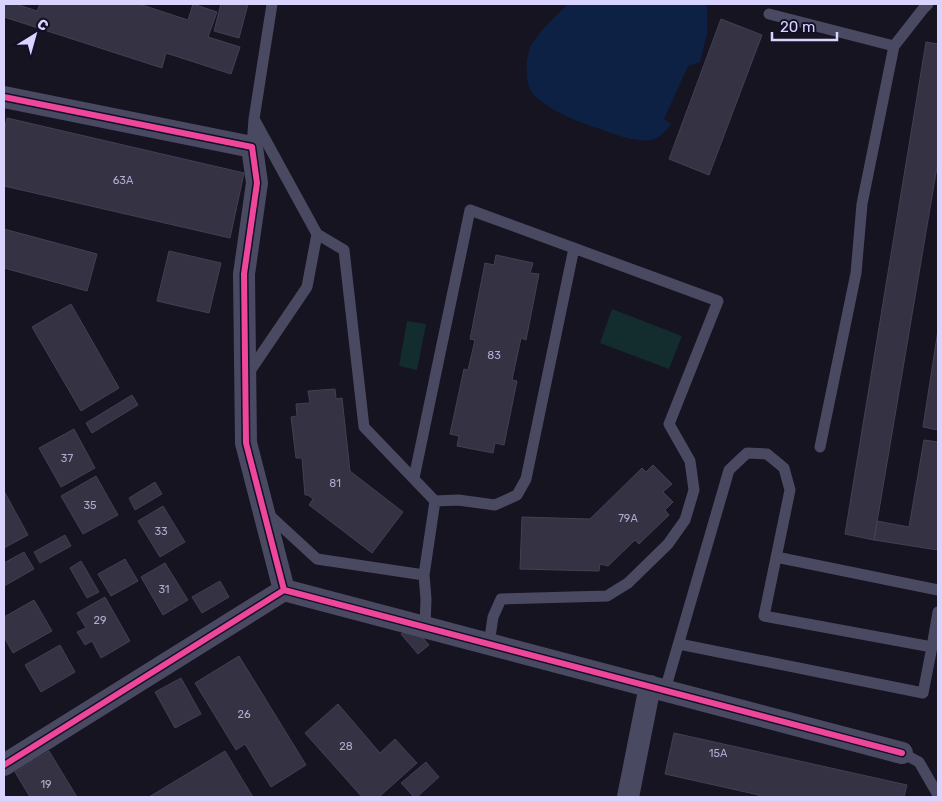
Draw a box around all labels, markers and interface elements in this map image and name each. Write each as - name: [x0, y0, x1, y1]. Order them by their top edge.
- north arrow: [10, 10, 60, 60]
- scale bar: [772, 10, 837, 42]
- text: С: [33, 15, 52, 35]
- text: 20 m: [780, 18, 815, 36]
- house number: 63А: [113, 174, 134, 187]
- house number: 83: [487, 349, 501, 362]
- house number: 37: [61, 452, 73, 465]
- house number: 81: [329, 477, 341, 490]
- house number: 35: [83, 499, 97, 512]
- house number: 79А: [618, 512, 638, 525]
- house number: 33: [154, 525, 168, 538]
- house number: 31: [158, 583, 170, 596]
- house number: 29: [94, 614, 106, 627]
- house number: 26: [237, 708, 251, 721]
- house number: 28: [339, 740, 353, 753]
- house number: 15А: [709, 747, 728, 760]
- house number: 19: [40, 778, 52, 791]

